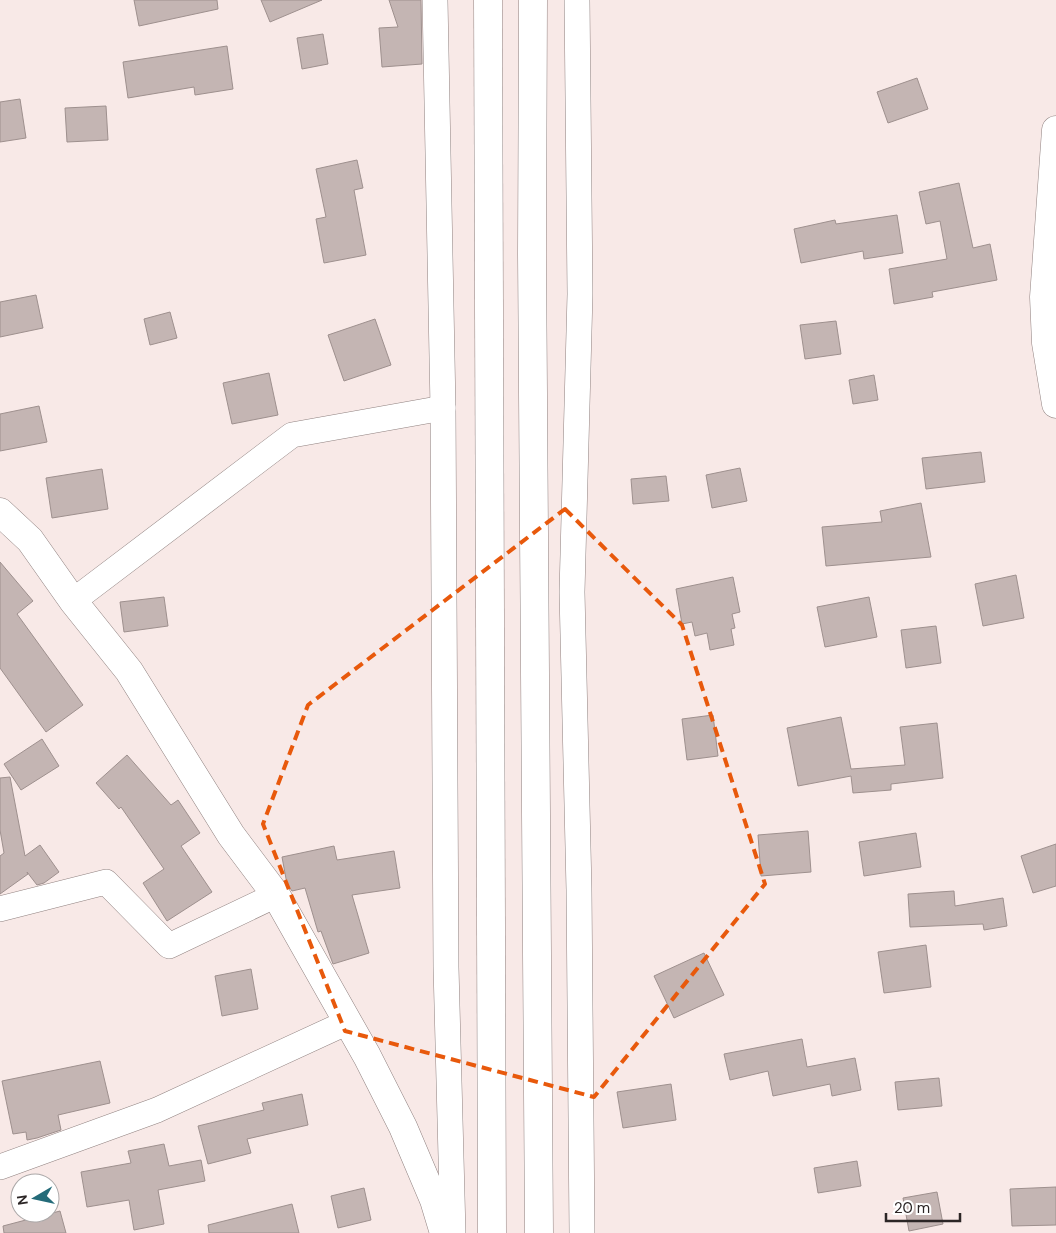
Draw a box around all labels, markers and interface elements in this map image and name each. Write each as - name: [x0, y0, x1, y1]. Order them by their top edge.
- north arrow: [10, 1173, 60, 1223]
- scale bar: [886, 1190, 960, 1222]
- text: N: [12, 1194, 32, 1206]
- text: 20 m: [894, 1198, 930, 1218]

